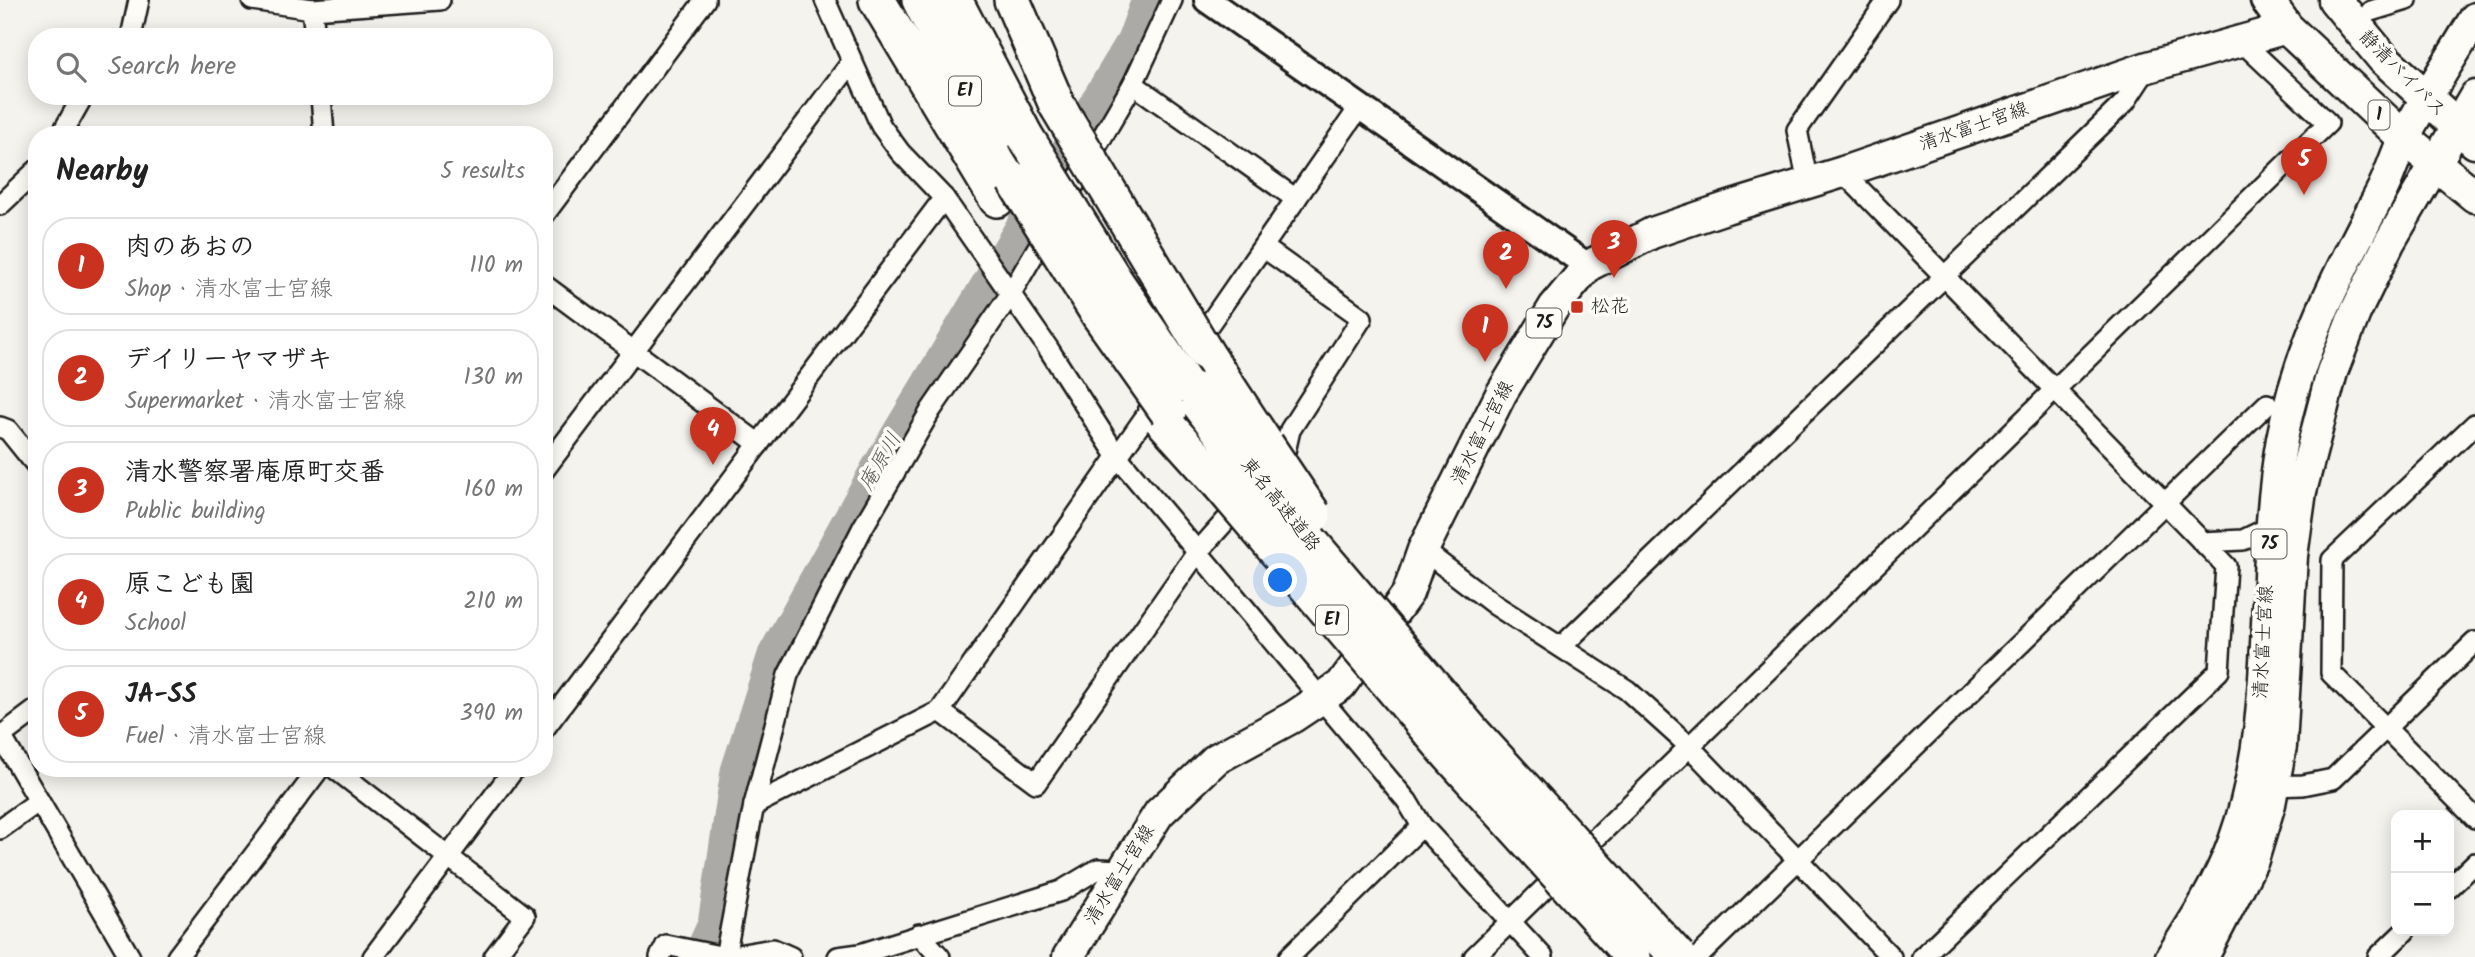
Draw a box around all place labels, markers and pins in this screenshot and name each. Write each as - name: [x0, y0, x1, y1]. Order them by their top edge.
- pin: 5: [2281, 137, 2327, 195]
- pin: 3: [1591, 220, 1637, 278]
- pin: 2: [1483, 231, 1529, 289]
- place label: 松花: [1591, 292, 1629, 322]
- marker: 松花: [1569, 299, 1585, 315]
- pin: 1: [1462, 304, 1508, 362]
- pin: 4: [690, 407, 736, 465]

